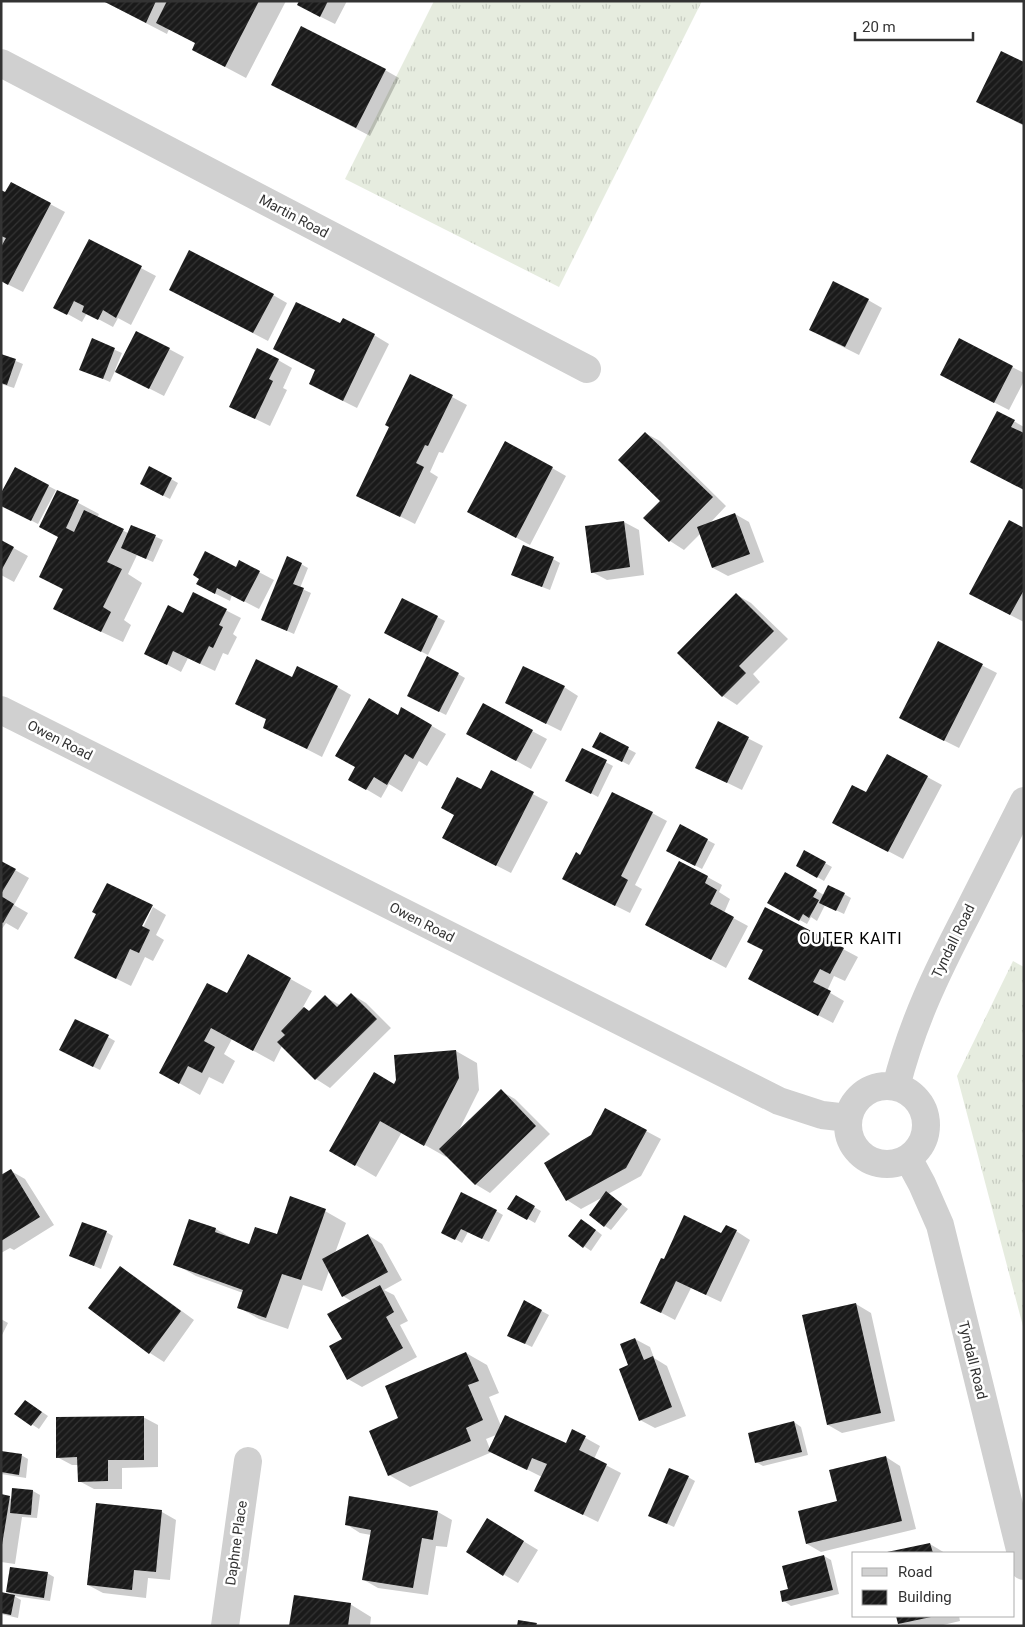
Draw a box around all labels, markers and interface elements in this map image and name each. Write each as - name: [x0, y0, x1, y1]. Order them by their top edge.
- scale bar: [855, 10, 972, 42]
- text: 20 m: [862, 18, 896, 36]
- street label: Martin Road: [257, 191, 331, 241]
- street label: Owen Road: [25, 717, 95, 763]
- street label: Owen Road: [387, 899, 457, 945]
- street label: Tyndall Road: [928, 901, 978, 981]
- district label: OUTER KAITI: [799, 929, 903, 948]
- street label: Tyndall Road: [956, 1319, 990, 1401]
- street label: Daphne Place: [222, 1499, 250, 1587]
- legend: [852, 1552, 1015, 1617]
- text: Road: [898, 1563, 932, 1581]
- text: Building: [898, 1588, 952, 1606]

